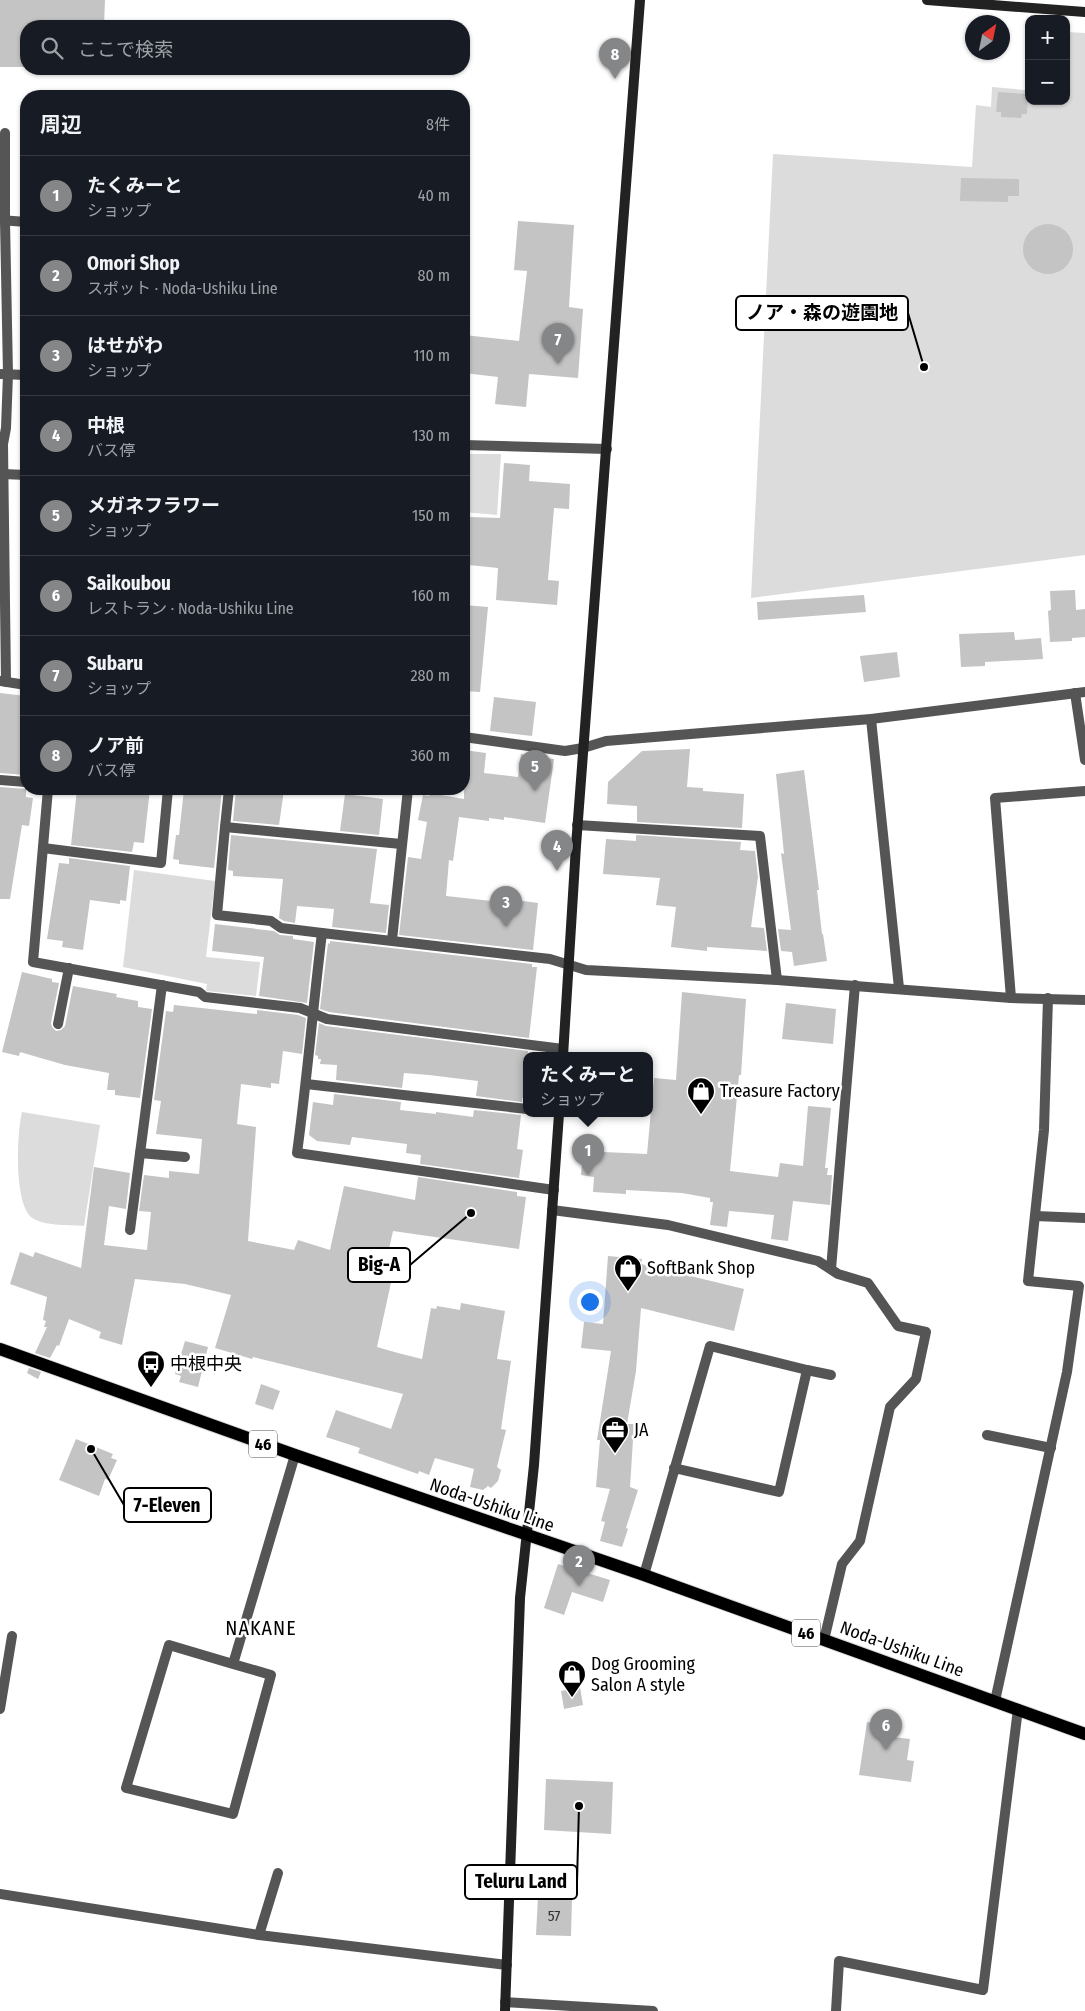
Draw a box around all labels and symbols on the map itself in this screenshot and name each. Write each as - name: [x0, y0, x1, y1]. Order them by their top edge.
- north arrow: [965, 15, 1010, 60]
- pin: 8: [599, 38, 631, 79]
- callout: ノア・森の遊園地: [736, 296, 908, 330]
- text: ノア・森の遊園地: [746, 301, 898, 324]
- pin: 7: [542, 323, 574, 364]
- pin: 5: [519, 750, 551, 791]
- pin: 4: [541, 830, 573, 871]
- pin: 3: [490, 886, 522, 927]
- shop icon: Treasure Factory: [686, 1076, 716, 1115]
- place label: Treasure Factory: [720, 1080, 840, 1102]
- pin: 1: [572, 1134, 604, 1175]
- callout: Big-A: [348, 1248, 410, 1282]
- text: Big-A: [358, 1253, 401, 1276]
- shop icon: SoftBank Shop: [613, 1253, 643, 1292]
- place label: SoftBank Shop: [647, 1257, 755, 1279]
- your location: [577, 1289, 603, 1315]
- bus stop icon: 中根中央: [136, 1349, 166, 1388]
- place label: 中根中央: [170, 1353, 242, 1375]
- office icon: JA: [600, 1415, 630, 1454]
- place label: JA: [634, 1419, 649, 1441]
- road number: 46: [249, 1430, 277, 1458]
- street label: Noda-Ushiku Line: [427, 1473, 557, 1537]
- callout: 7-Eleven: [124, 1488, 211, 1522]
- text: 7-Eleven: [134, 1494, 201, 1517]
- pin: 2: [563, 1545, 595, 1586]
- district label: NAKANE: [225, 1616, 297, 1640]
- street label: Noda-Ushiku Line: [837, 1616, 967, 1682]
- road number: 46: [792, 1620, 820, 1646]
- place label: Dog Grooming Salon A style: [591, 1653, 696, 1696]
- shop icon: Dog Grooming Salon A style: [557, 1659, 587, 1698]
- pin: 6: [870, 1709, 902, 1750]
- callout: Teluru Land: [465, 1865, 577, 1899]
- text: Teluru Land: [475, 1870, 567, 1893]
- house number: 57: [548, 1907, 560, 1925]

